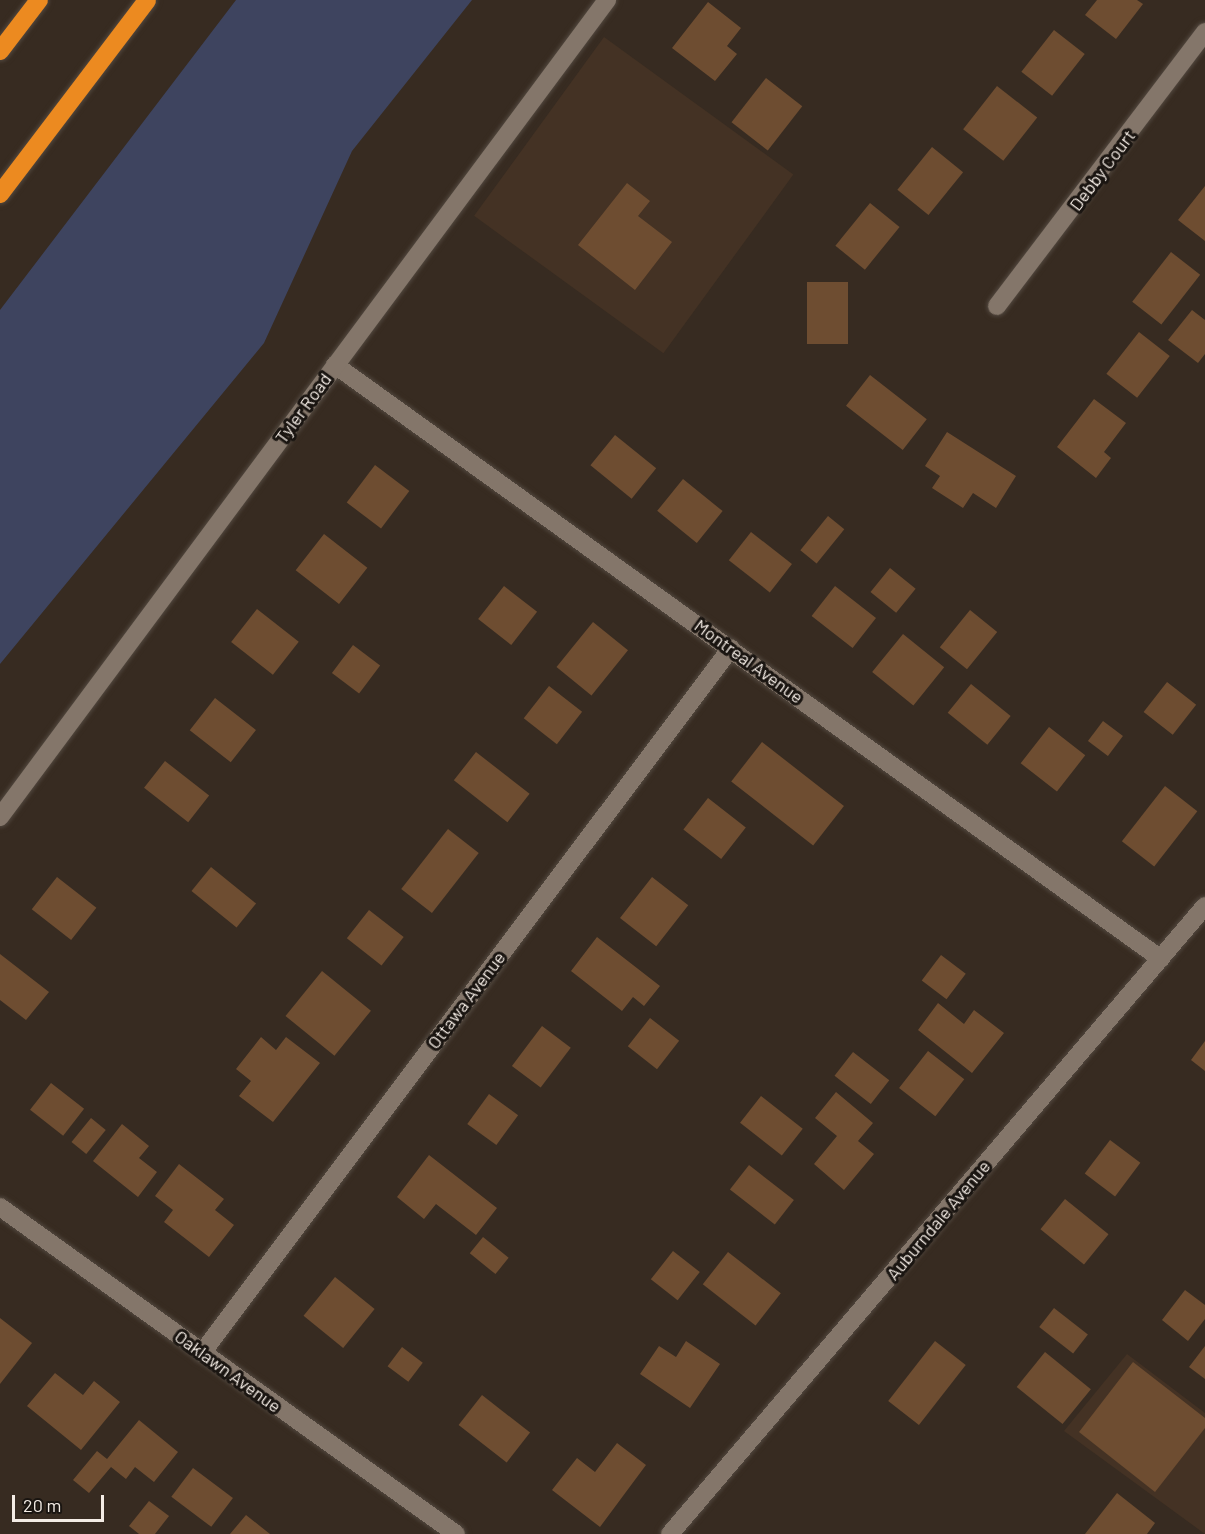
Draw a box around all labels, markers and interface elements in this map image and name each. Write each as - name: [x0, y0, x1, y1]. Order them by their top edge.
- street label: Debby Court: [1065, 125, 1139, 215]
- street label: Tyler Road: [270, 369, 336, 447]
- street label: Montreal Avenue: [690, 614, 808, 708]
- street label: Ottawa Avenue: [422, 947, 510, 1053]
- street label: Auburndale Avenue: [882, 1156, 994, 1284]
- street label: Oaklawn Avenue: [171, 1325, 285, 1417]
- scale bar: [15, 1483, 106, 1521]
- text: 20 m: [23, 1494, 61, 1516]

